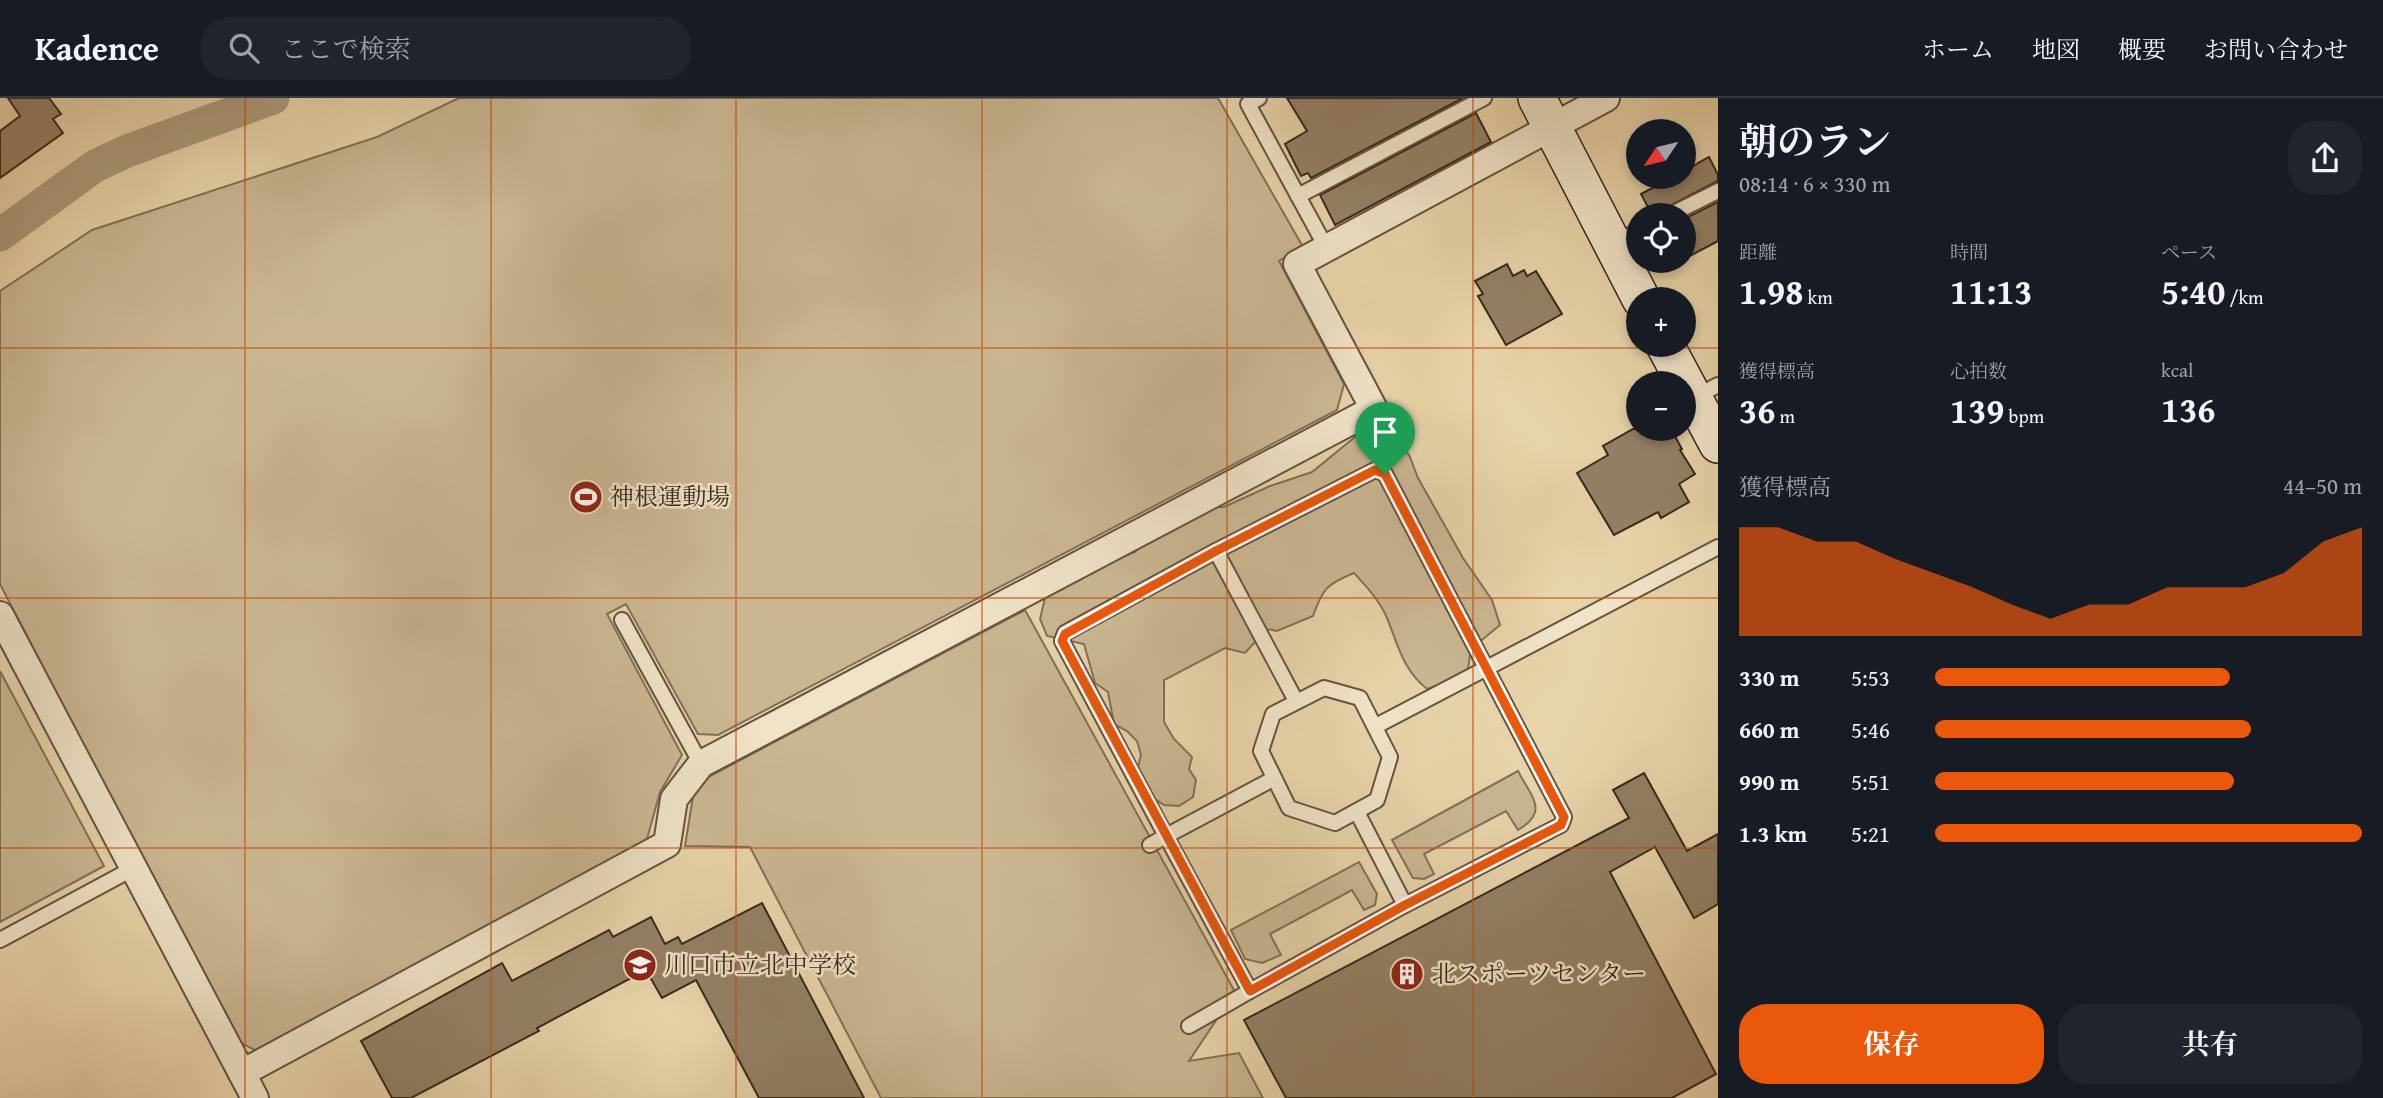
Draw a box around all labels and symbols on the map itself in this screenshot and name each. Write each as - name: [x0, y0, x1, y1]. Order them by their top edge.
- north arrow: [1626, 119, 1696, 189]
- pin: [1355, 402, 1415, 474]
- sports icon: 神根運動場: [567, 478, 605, 516]
- place label: 神根運動場: [610, 479, 730, 514]
- school or university icon: 川口市立北中学校: [621, 946, 659, 984]
- place label: 川口市立北中学校: [664, 947, 856, 982]
- building icon: 北スポーツセンター: [1388, 955, 1426, 993]
- place label: 北スポーツセンター: [1432, 956, 1646, 991]

